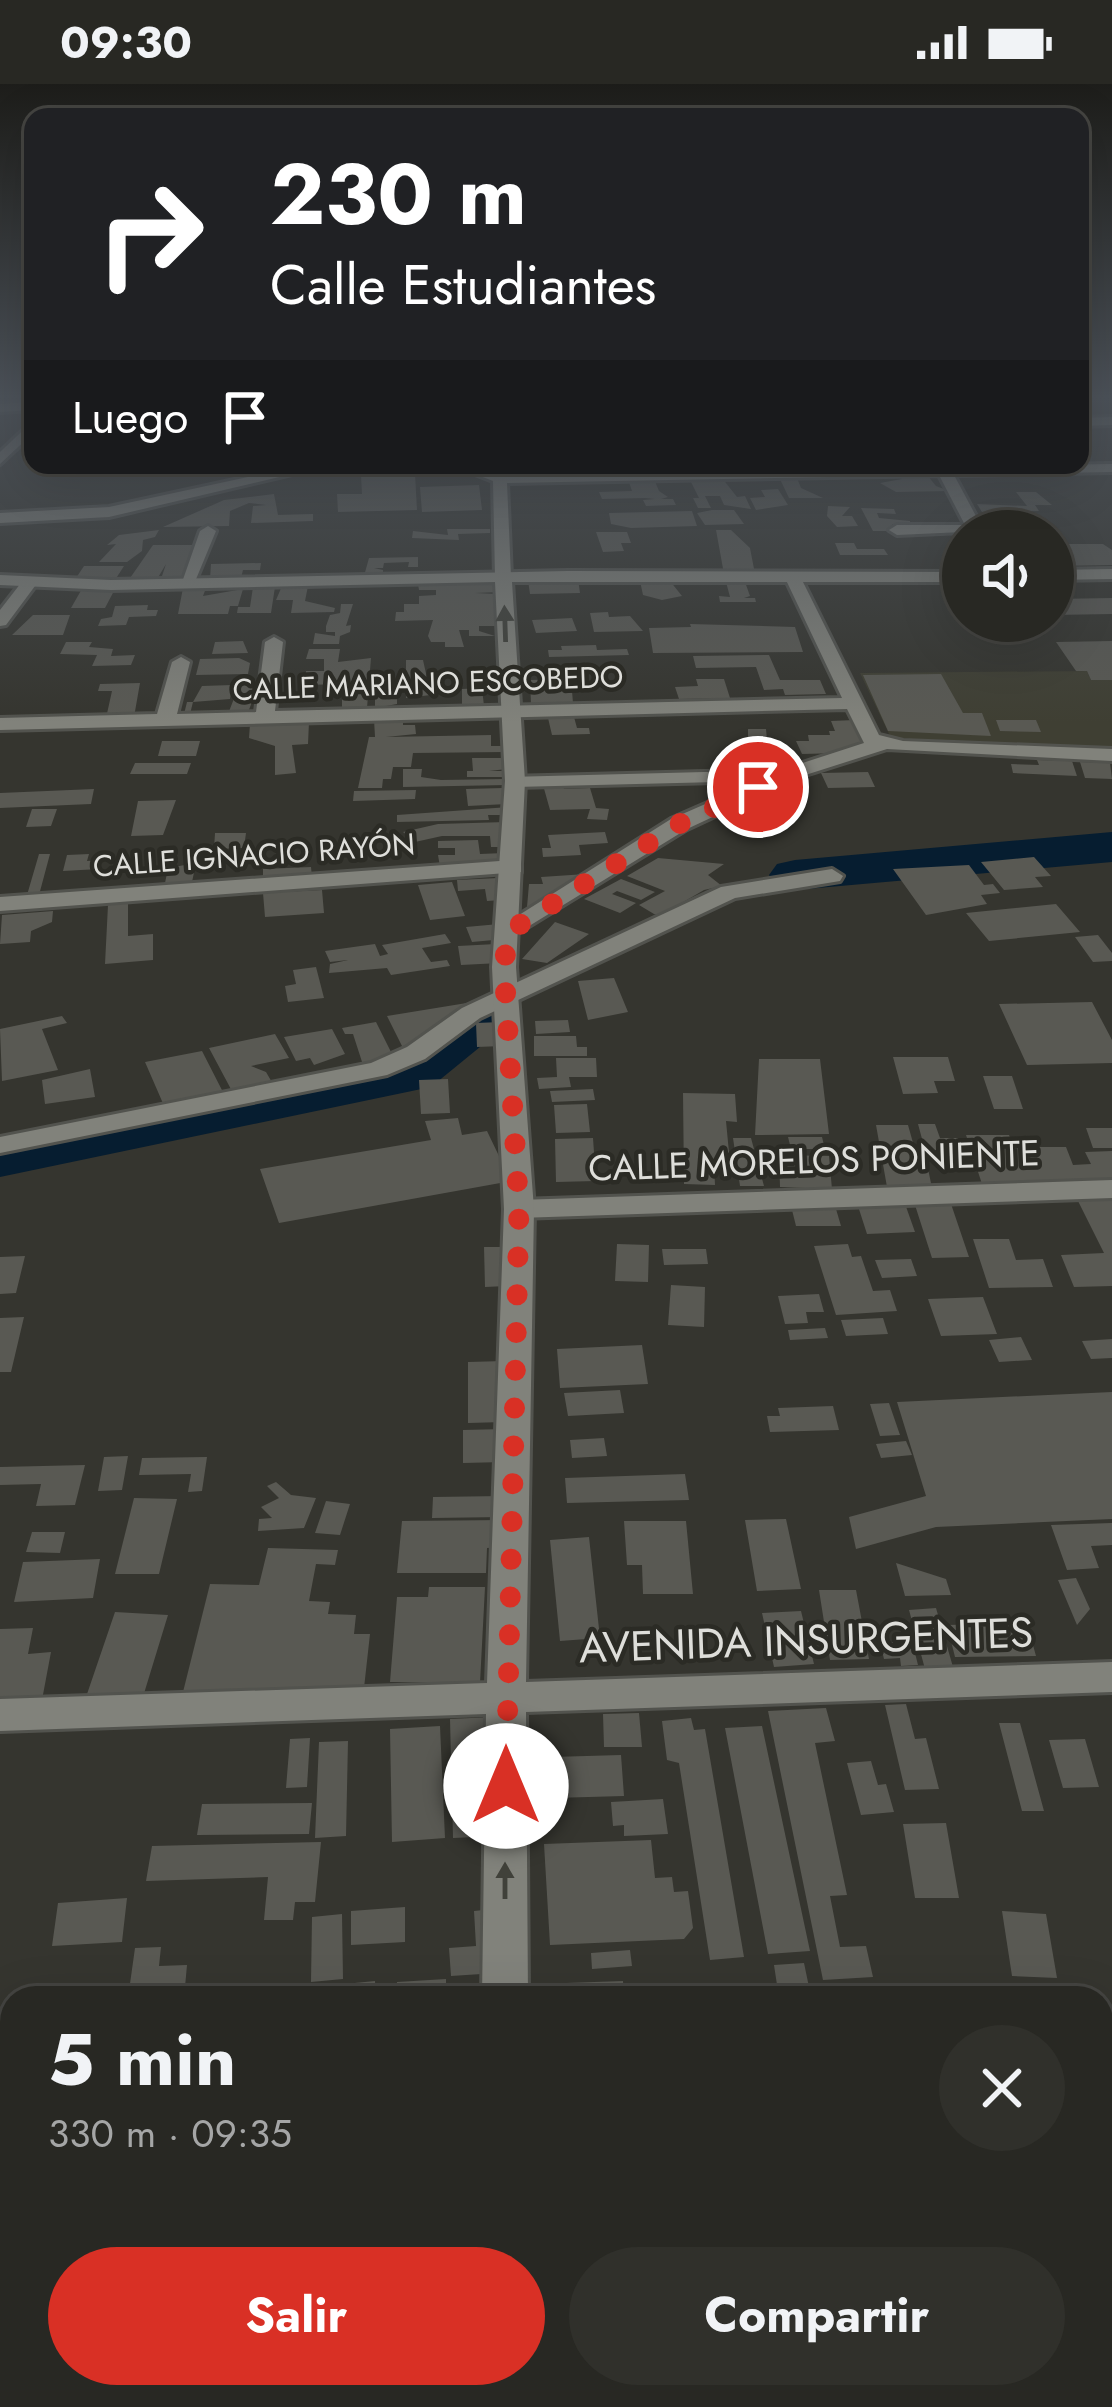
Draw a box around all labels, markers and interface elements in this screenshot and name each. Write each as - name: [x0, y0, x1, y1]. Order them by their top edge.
- text: 09:30: [60, 10, 192, 75]
- text: 230 m: [270, 134, 527, 256]
- icon: right: [72, 156, 228, 312]
- text: Calle Estudiantes: [270, 246, 656, 324]
- icon: arrive: [212, 384, 278, 450]
- text: Luego: [72, 385, 188, 450]
- map controls: [942, 510, 1074, 642]
- button: sound: [942, 510, 1074, 642]
- one-way arrow: [496, 605, 515, 643]
- street label: CALLE MARIANO ESCOBEDO: [232, 655, 624, 711]
- pin: [707, 736, 809, 838]
- icon: arrive: [725, 754, 791, 820]
- street label: CALLE IGNACIO RAYÓN: [92, 822, 416, 888]
- street label: CALLE MORELOS PONIENTE: [587, 1126, 1041, 1194]
- street label: AVENIDA INSURGENTES: [578, 1602, 1034, 1678]
- position arrow: [443, 1723, 569, 1849]
- one-way arrow: [496, 1861, 515, 1899]
- text: 5 min: [48, 2008, 236, 2112]
- button: close: [939, 2025, 1065, 2151]
- text: 330 m · 09:35: [48, 2105, 292, 2162]
- button: Salir: [48, 2247, 545, 2385]
- button: Compartir: [569, 2247, 1065, 2385]

